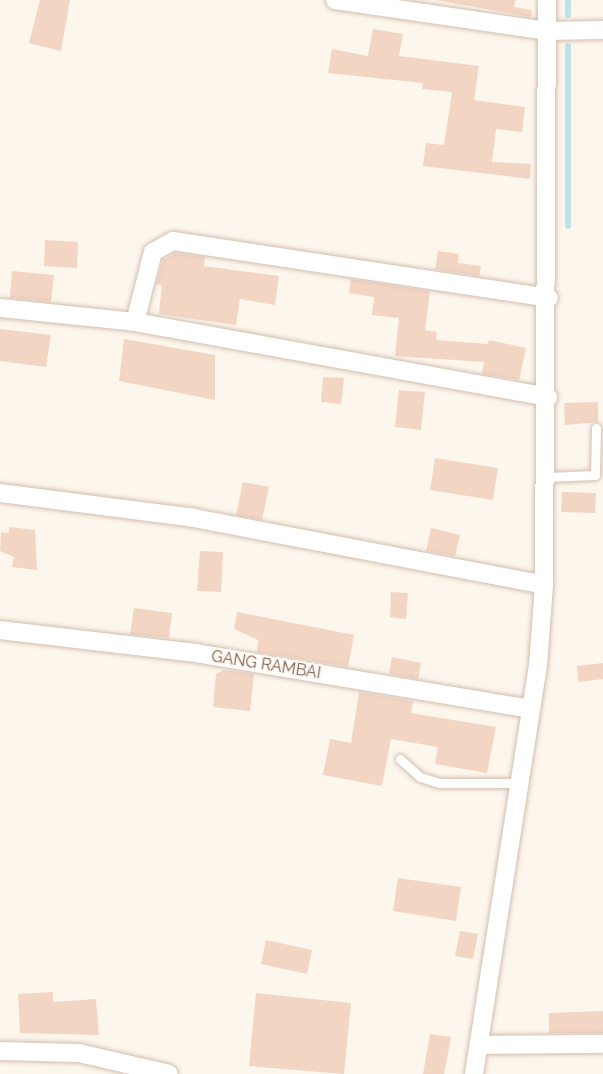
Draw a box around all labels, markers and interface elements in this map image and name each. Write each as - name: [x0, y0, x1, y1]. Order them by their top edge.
- street label: GANG RAMBAI: [210, 647, 322, 683]

